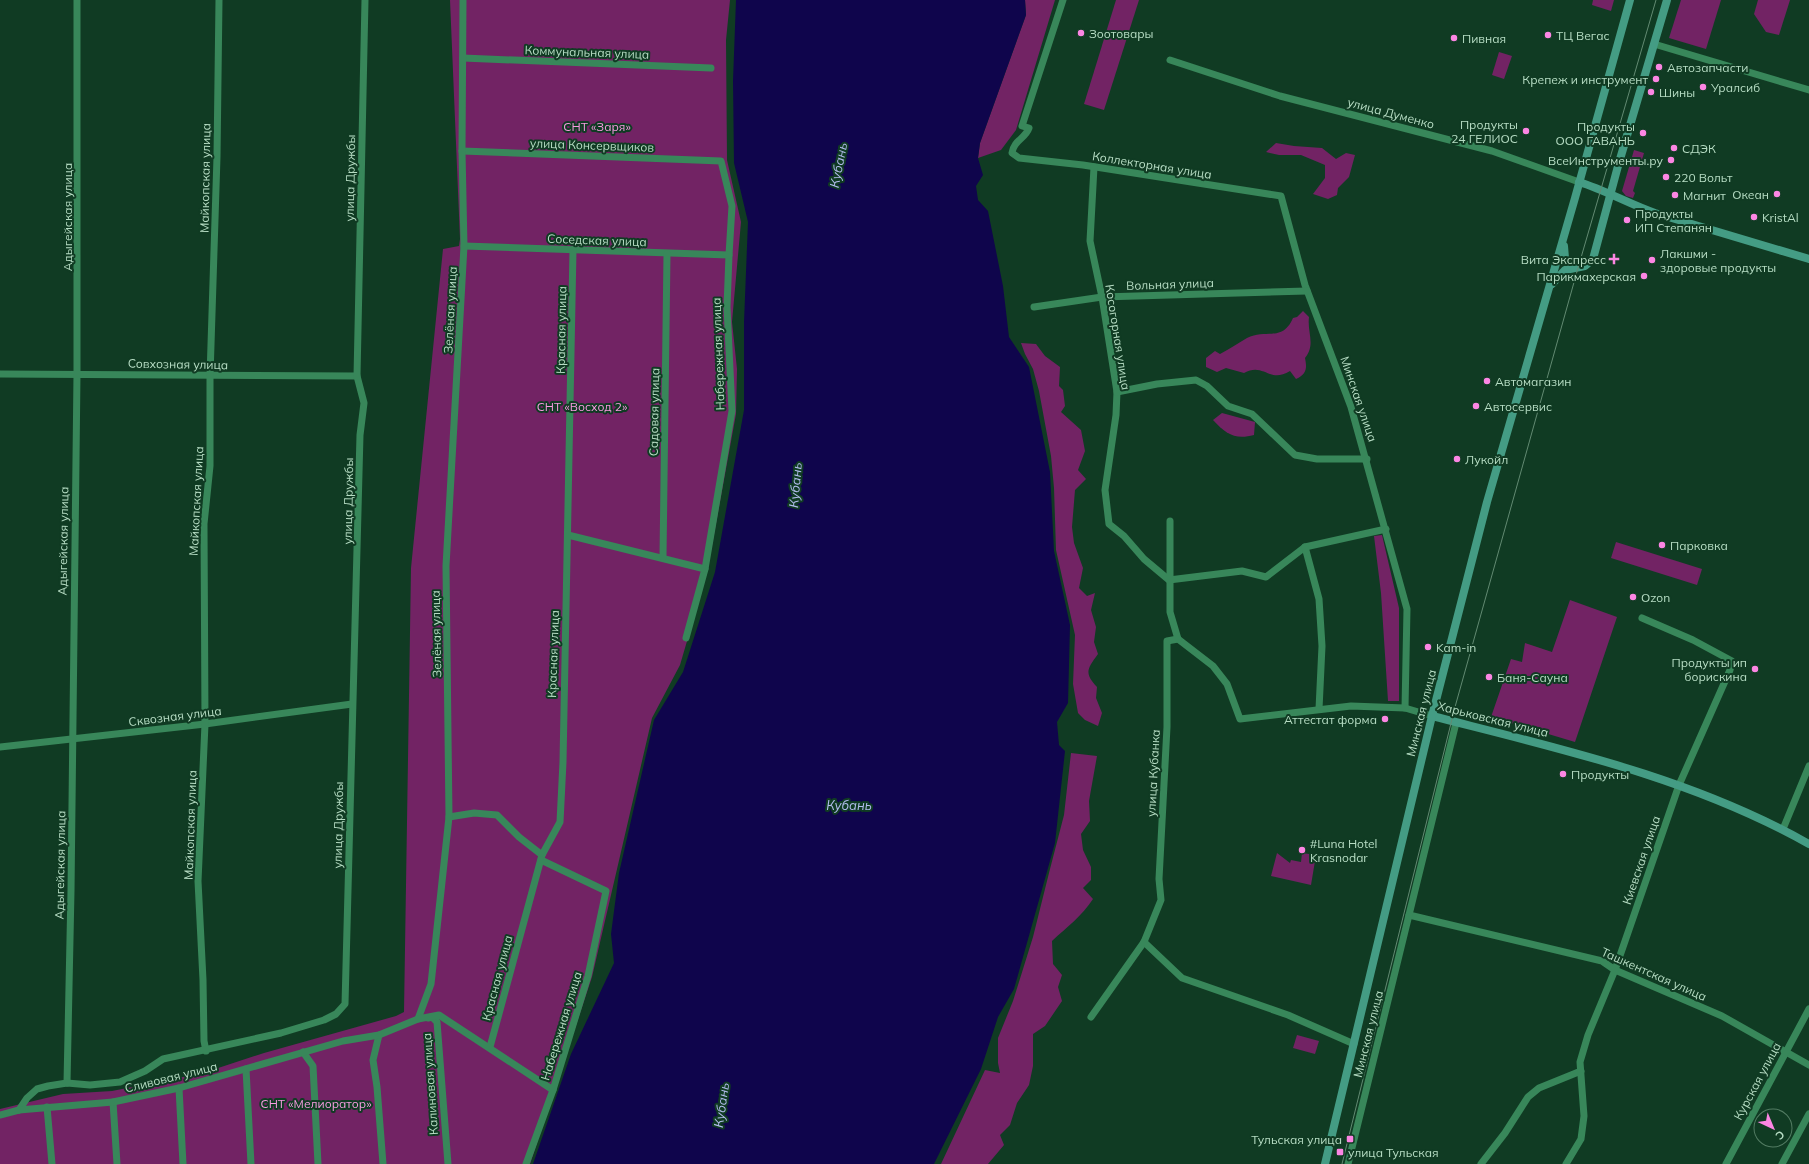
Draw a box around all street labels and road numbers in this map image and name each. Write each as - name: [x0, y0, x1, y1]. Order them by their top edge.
- street label: Коммунальная улица: [524, 42, 650, 62]
- street label: улица Думенко: [1346, 94, 1436, 132]
- street label: Майкопская улица: [197, 123, 213, 233]
- street label: улица Дружбы: [342, 134, 358, 222]
- street label: улица Консервщиков: [530, 135, 655, 155]
- street label: Коллекторная улица: [1091, 148, 1213, 182]
- street label: Адыгейская улица: [60, 163, 75, 271]
- street label: Соседская улица: [547, 231, 647, 249]
- street label: Зелёная улица: [440, 266, 460, 354]
- street label: Вольная улица: [1126, 275, 1214, 293]
- street label: Косогорная улица: [1102, 283, 1134, 391]
- street label: Красная улица: [553, 286, 569, 374]
- street label: Набережная улица: [709, 297, 727, 411]
- street label: Минская улица: [1337, 354, 1381, 444]
- street label: Совхозная улица: [128, 356, 228, 372]
- street label: Садовая улица: [646, 368, 662, 456]
- street label: Майкопская улица: [186, 446, 206, 556]
- street label: улица Дружбы: [340, 457, 356, 545]
- street label: Адыгейская улица: [55, 487, 71, 595]
- street label: Зелёная улица: [428, 590, 444, 678]
- street label: Красная улица: [544, 610, 562, 698]
- street label: Минская улица: [1403, 668, 1439, 758]
- street label: Харьковская улица: [1436, 698, 1550, 740]
- street label: Сквозная улица: [128, 703, 222, 729]
- street label: улица Кубанка: [1143, 729, 1163, 817]
- street label: Майкопская улица: [181, 770, 199, 880]
- street label: улица Дружбы: [330, 781, 346, 869]
- street label: Адыгейская улица: [52, 811, 68, 919]
- street label: Киевская улица: [1619, 814, 1663, 906]
- street label: Красная улица: [478, 934, 516, 1022]
- street label: Ташкентская улица: [1599, 944, 1709, 1004]
- street label: Набережная улица: [537, 970, 585, 1082]
- street label: Минская улица: [1350, 989, 1386, 1079]
- street label: Калиновая улица: [419, 1032, 441, 1136]
- street label: Курская улица: [1730, 1040, 1784, 1122]
- street label: Сливовая улица: [123, 1058, 219, 1096]

